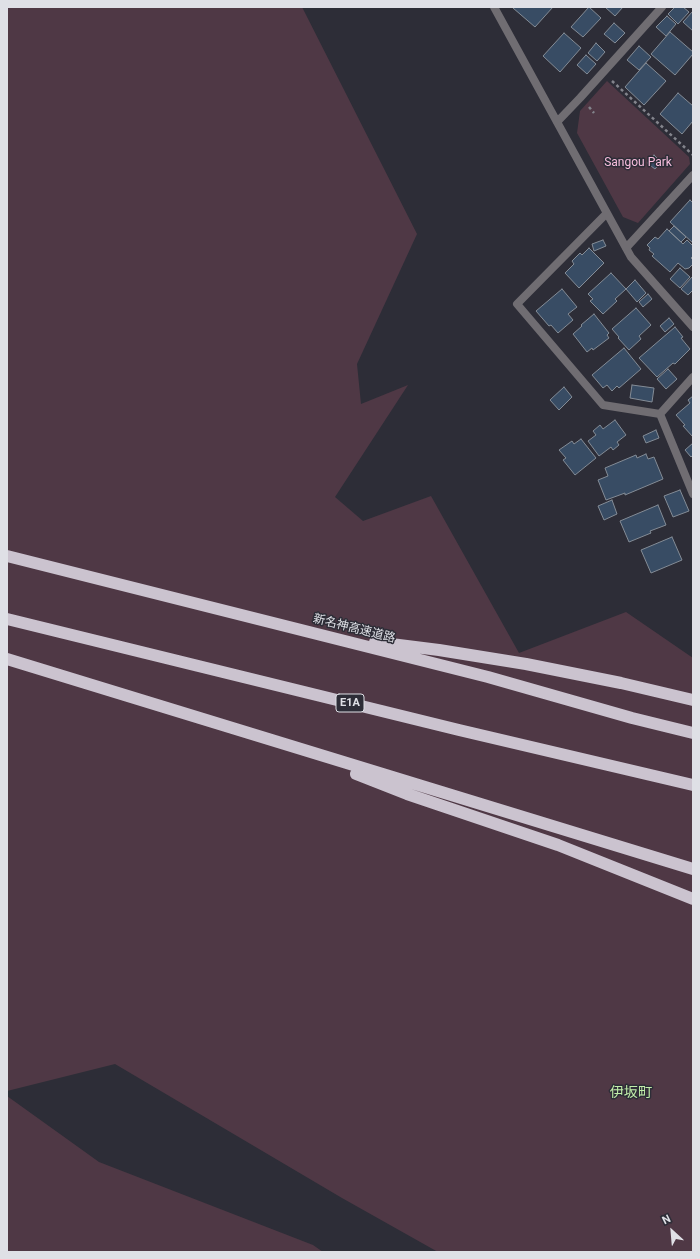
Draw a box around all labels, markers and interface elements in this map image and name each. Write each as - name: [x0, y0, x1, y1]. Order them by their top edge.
- park label: Sangou Park: [604, 156, 672, 170]
- street label: 新名神高速道路: [312, 612, 396, 646]
- road number: E1A: [336, 694, 364, 712]
- district label: 伊坂町: [610, 1085, 652, 1101]
- north arrow: [652, 1211, 692, 1251]
- text: N: [660, 1212, 673, 1227]

